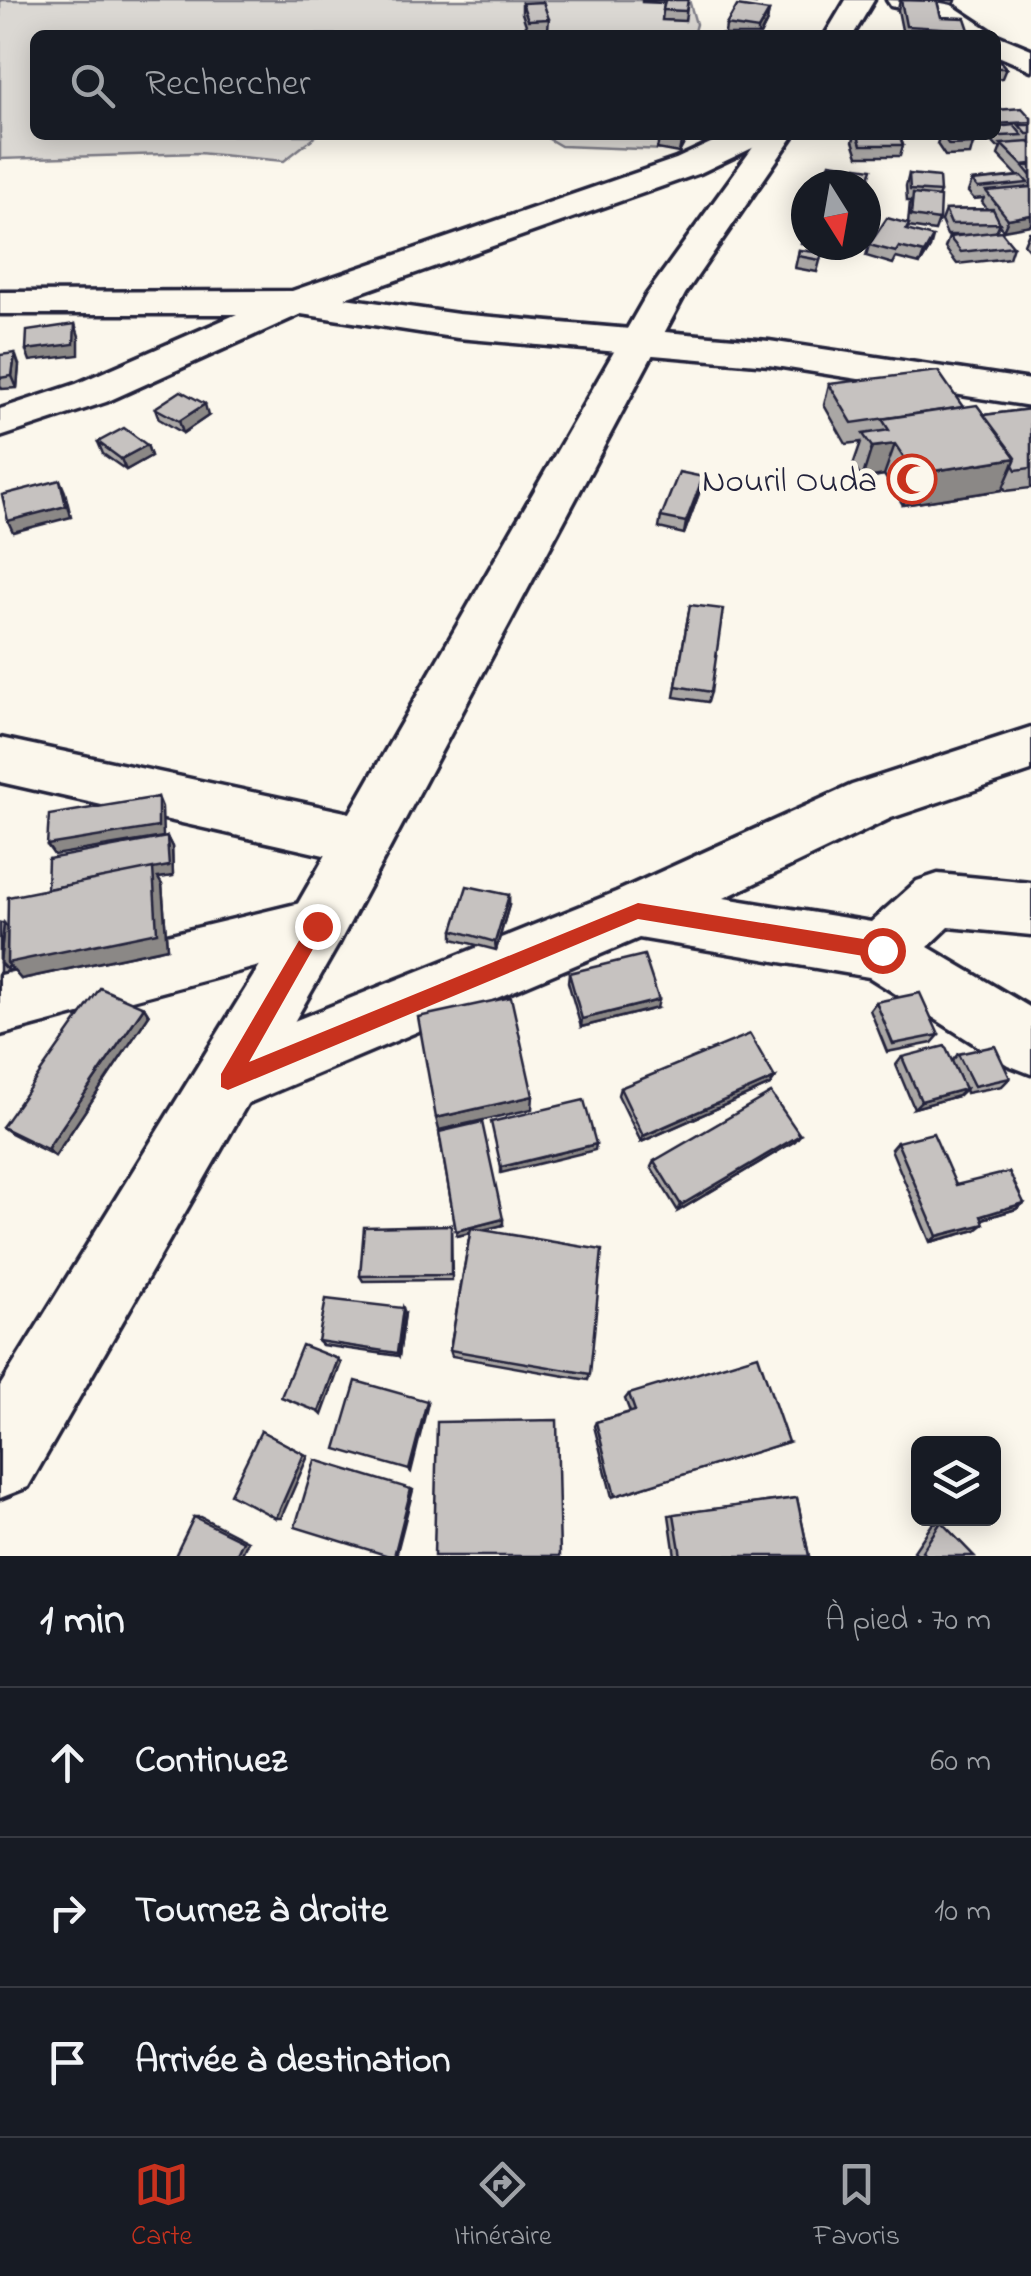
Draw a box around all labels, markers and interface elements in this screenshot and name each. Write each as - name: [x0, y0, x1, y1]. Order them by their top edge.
- search box: [30, 30, 1001, 140]
- text: Rechercher: [145, 57, 311, 113]
- icon: search: [65, 58, 120, 113]
- north arrow: [791, 170, 881, 260]
- mosque icon: Nouril Ouda: [886, 453, 938, 505]
- place label: Nouril Ouda: [702, 457, 877, 508]
- route end: [295, 904, 341, 950]
- route start: [860, 928, 906, 974]
- map controls: [911, 1436, 1001, 1526]
- button: layers: [911, 1436, 1001, 1526]
- text: 1 min: [40, 1591, 125, 1652]
- text: À pied · 70 m: [825, 1598, 991, 1645]
- text: Continuez: [135, 1734, 287, 1790]
- icon: ahead: [40, 1735, 95, 1790]
- text: 60 m: [930, 1739, 991, 1786]
- text: Tournez à droite: [135, 1884, 388, 1940]
- icon: right: [40, 1885, 95, 1940]
- text: 10 m: [934, 1889, 991, 1936]
- text: Arrivée à destination: [135, 2034, 450, 2090]
- icon: arrive: [40, 2035, 95, 2090]
- tab: Carte: [131, 2157, 192, 2258]
- tab: Itinéraire: [454, 2157, 551, 2258]
- tab: Favoris: [813, 2157, 900, 2258]

